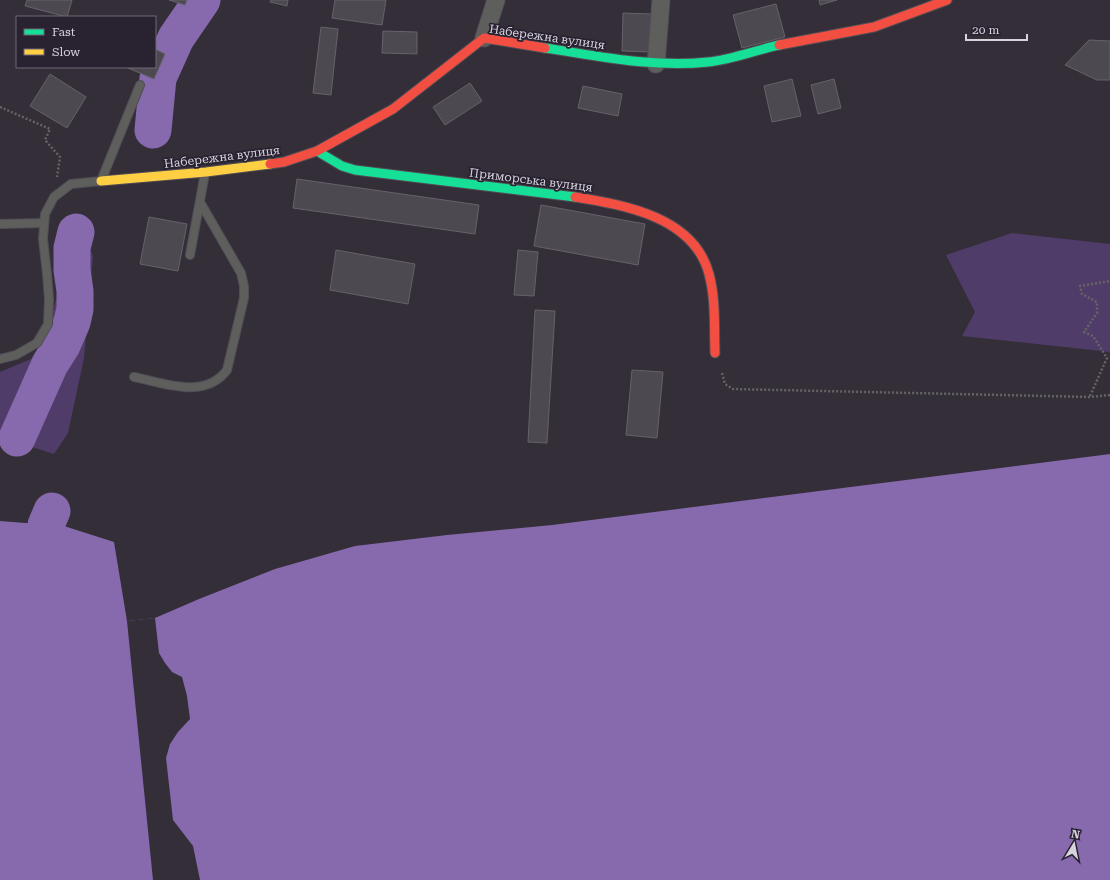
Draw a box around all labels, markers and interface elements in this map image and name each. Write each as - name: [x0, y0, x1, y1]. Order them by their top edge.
- legend: [16, 16, 156, 68]
- scale bar: [966, 16, 1027, 42]
- street label: Набережна вулиця: [488, 22, 606, 52]
- text: 20 m: [972, 23, 999, 37]
- text: Fast: [52, 25, 76, 39]
- text: Slow: [52, 45, 80, 59]
- street label: Набережна вулиця: [163, 143, 281, 171]
- street label: Приморська вулиця: [468, 165, 594, 195]
- north arrow: [1054, 824, 1094, 864]
- text: N: [1070, 828, 1081, 842]

